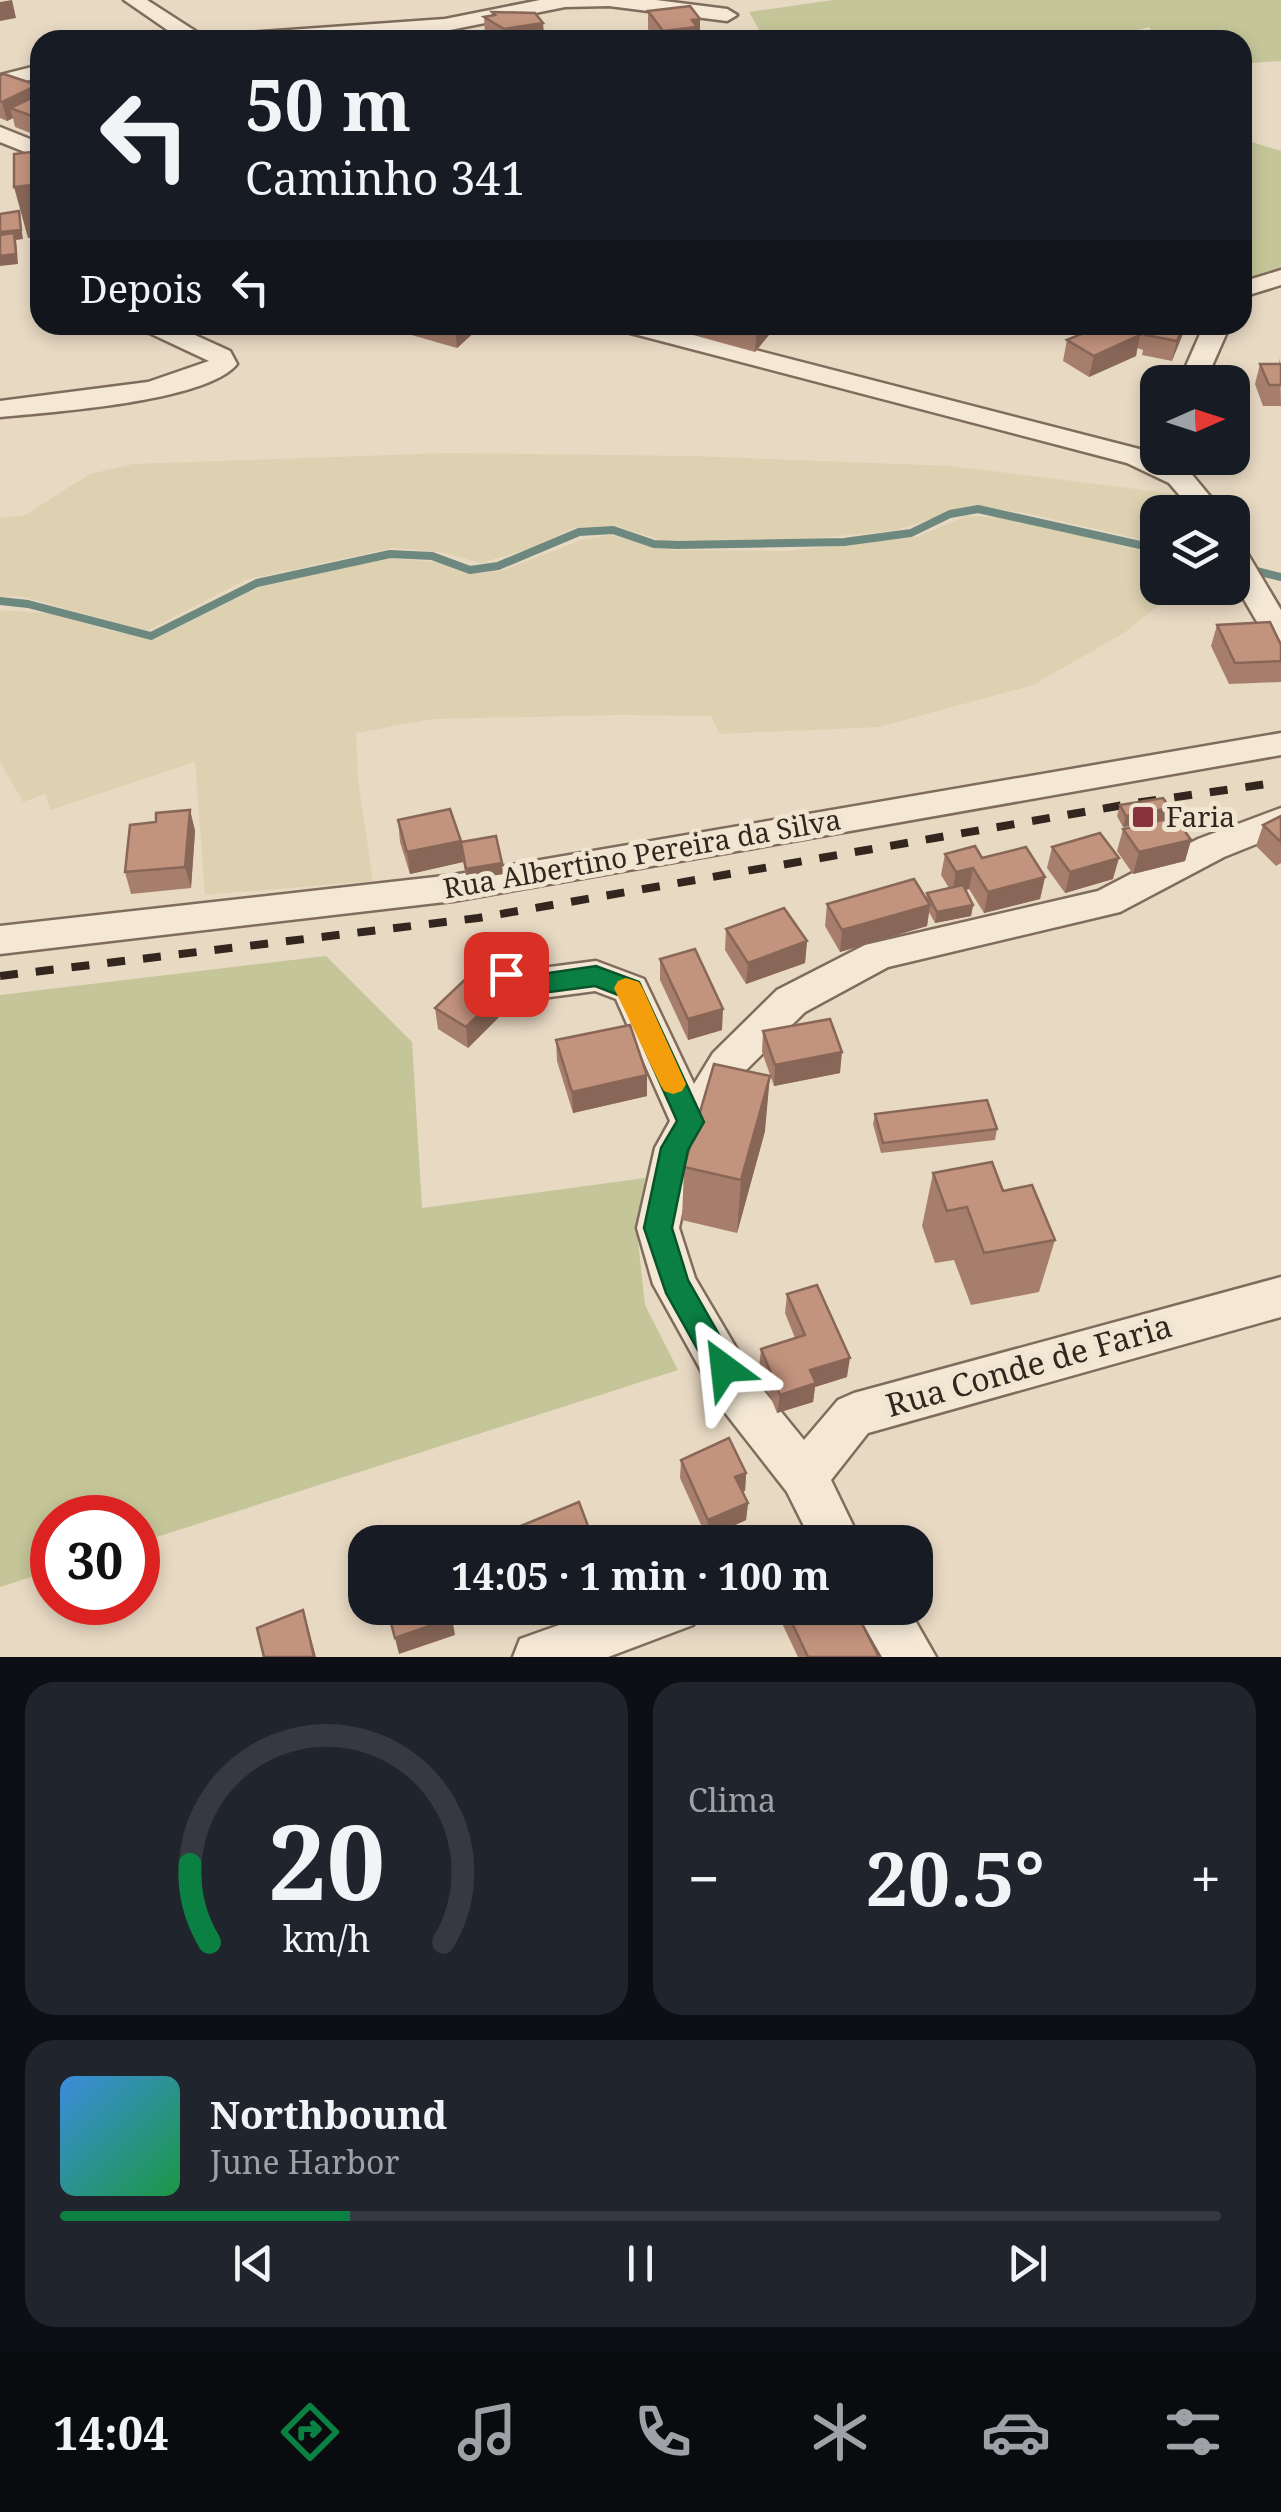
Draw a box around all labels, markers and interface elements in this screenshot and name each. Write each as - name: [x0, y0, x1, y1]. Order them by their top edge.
- text: 50 m: [245, 56, 411, 152]
- icon: left: [80, 70, 210, 200]
- text: Caminho 341: [245, 147, 526, 208]
- icon: left: [223, 260, 278, 315]
- text: Depois: [80, 262, 203, 314]
- north arrow: [1140, 365, 1250, 475]
- map controls: [1140, 365, 1250, 605]
- button: layers: [1140, 495, 1250, 605]
- place label: Faria: [1166, 797, 1235, 835]
- street label: Rua Albertino Pereira da Silva: [440, 799, 844, 907]
- marker: Faria: [1130, 804, 1156, 830]
- pin: [464, 932, 549, 1017]
- icon: arrive: [479, 947, 534, 1002]
- street label: Rua Conde de Faria: [881, 1303, 1177, 1426]
- position arrow: [672, 1316, 776, 1420]
- speed limit sign: 30: [30, 1495, 160, 1625]
- text: 14:05 · 1 min · 100 m: [451, 1549, 830, 1601]
- text: Clima: [688, 1778, 776, 1821]
- text: 20: [268, 1789, 385, 1930]
- text: 20.5°: [865, 1826, 1045, 1928]
- text: −: [688, 1840, 720, 1915]
- text: +: [1190, 1840, 1221, 1915]
- text: km/h: [283, 1914, 370, 1962]
- text: Northbound: [210, 2088, 447, 2140]
- text: June Harbor: [210, 2140, 399, 2183]
- icon: previous: [226, 2236, 281, 2291]
- icon: pause: [613, 2236, 668, 2291]
- icon: next: [1000, 2236, 1055, 2291]
- icon: directions: [275, 2397, 345, 2467]
- icon: music: [452, 2397, 522, 2467]
- icon: phone: [628, 2397, 698, 2467]
- icon: climate: [805, 2397, 875, 2467]
- icon: car: [981, 2397, 1051, 2467]
- icon: filters: [1158, 2397, 1228, 2467]
- text: 14:04: [53, 2402, 169, 2463]

